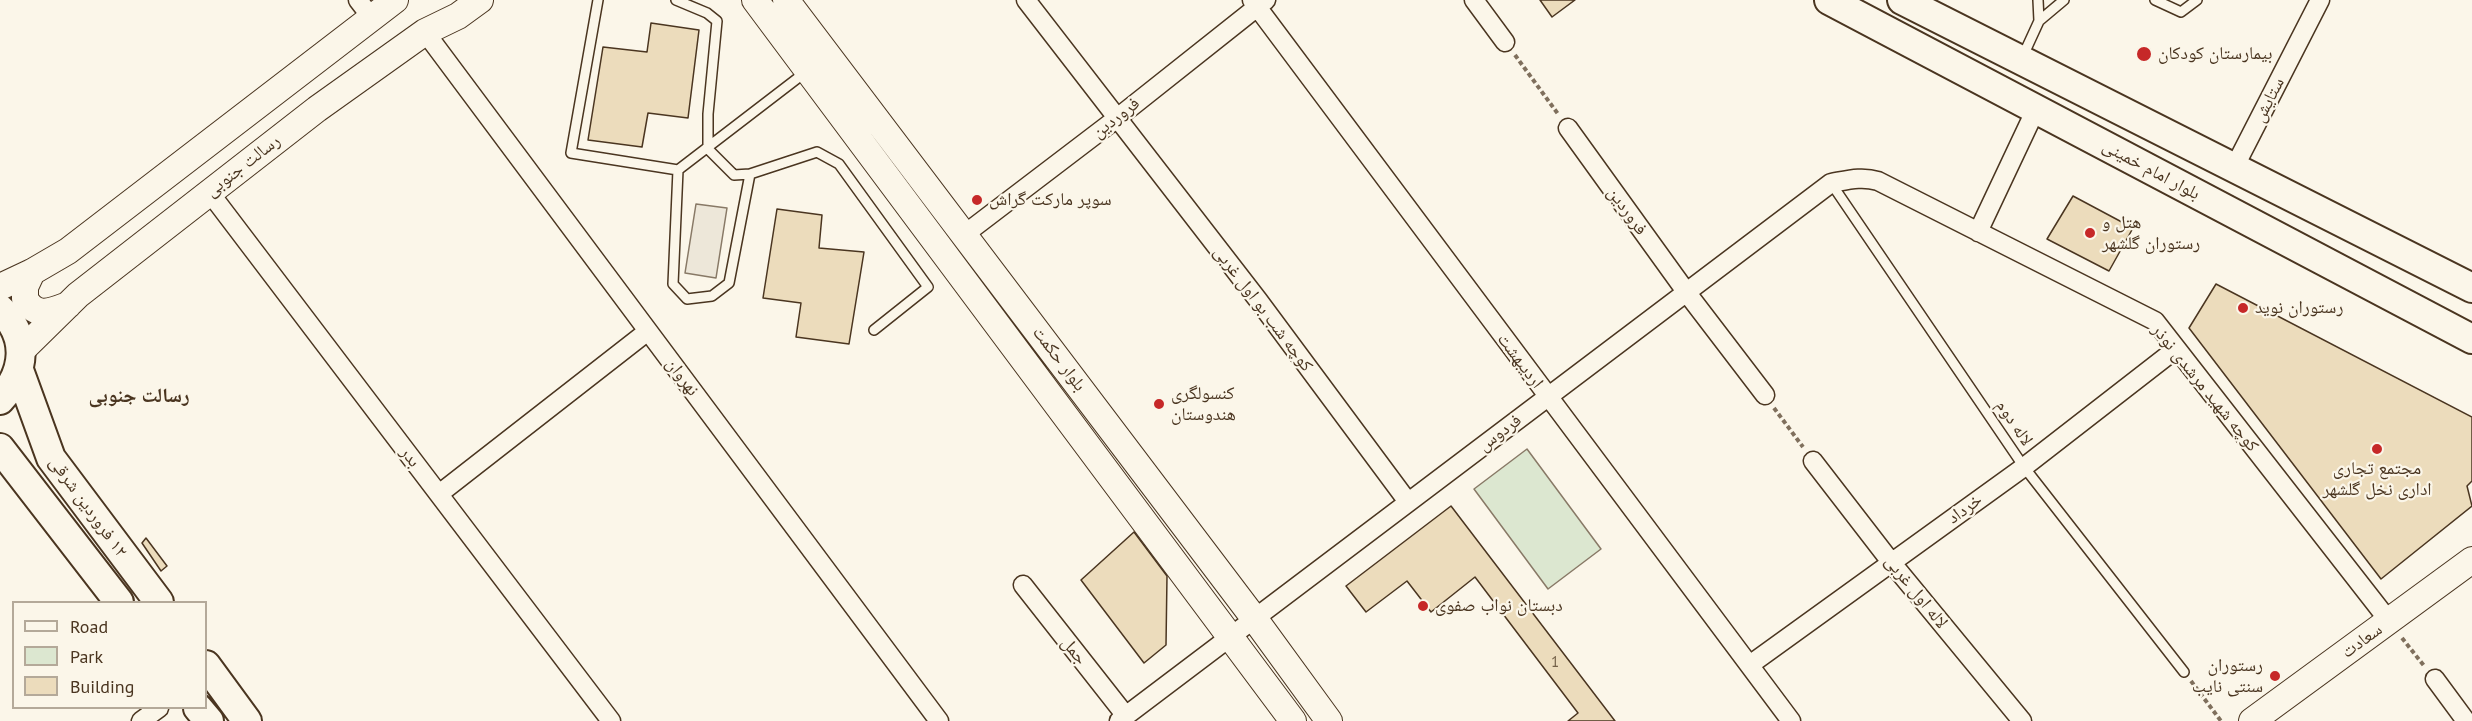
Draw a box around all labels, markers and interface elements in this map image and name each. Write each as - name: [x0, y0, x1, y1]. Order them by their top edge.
- place label: بیمارستان کودکان: [2158, 43, 2273, 65]
- marker: بیمارستان کودکان: [2135, 45, 2153, 63]
- street label: ستایش: [2249, 74, 2289, 126]
- street label: فروردین: [1088, 93, 1144, 143]
- street label: رسالت جنوبی: [201, 130, 285, 202]
- street label: بلوار امام خمینی: [2098, 135, 2204, 205]
- street label: فروردین: [1602, 183, 1652, 239]
- place label: سوپر مارکت گراش: [989, 189, 1111, 211]
- marker: سوپر مارکت گراش: [970, 193, 984, 207]
- place label: هتل و رستوران گلشهر: [2102, 212, 2200, 254]
- marker: هتل و رستوران گلشهر: [2083, 226, 2097, 240]
- street label: کوچه شب بو اول غربی: [1209, 242, 1317, 376]
- place label: رستوران نوید: [2255, 297, 2343, 319]
- marker: رستوران نوید: [2236, 301, 2250, 315]
- street label: کوچه شهید مرشدی نوذر: [2147, 320, 2263, 456]
- street label: بلوار حکمت: [1028, 322, 1090, 396]
- street label: اردیبهشت: [1492, 329, 1548, 393]
- street label: نهروان: [661, 354, 703, 400]
- place label: کنسولگری هندوستان: [1171, 383, 1236, 426]
- district label: رسالت جنوبی: [89, 384, 189, 408]
- street label: لاله دوم: [1991, 396, 2037, 450]
- marker: کنسولگری هندوستان: [1152, 397, 1166, 411]
- street label: فردوس: [1474, 410, 1526, 456]
- street label: بدر: [395, 442, 425, 472]
- marker: مجتمع تجاری اداری نخل گلشهر: [2370, 442, 2384, 456]
- street label: ١٢ فروردین شرقی: [44, 452, 132, 562]
- place label: مجتمع تجاری اداری نخل گلشهر: [2322, 458, 2432, 500]
- street label: خرداد: [1943, 489, 1987, 529]
- street label: لاله اول غربی: [1880, 551, 1952, 633]
- place label: دبستان نواب صفوی: [1435, 595, 1563, 617]
- marker: دبستان نواب صفوی: [1416, 599, 1430, 613]
- legend: [12, 601, 207, 709]
- text: Road: [70, 615, 108, 638]
- street label: سعادت: [2337, 619, 2387, 663]
- street label: جمل: [1056, 633, 1092, 669]
- text: Park: [70, 645, 103, 668]
- house number: 1: [1551, 654, 1559, 672]
- place label: رستوران سنتی نایب: [2192, 655, 2263, 698]
- marker: رستوران سنتی نایب: [2268, 669, 2282, 683]
- text: Building: [70, 675, 134, 698]

